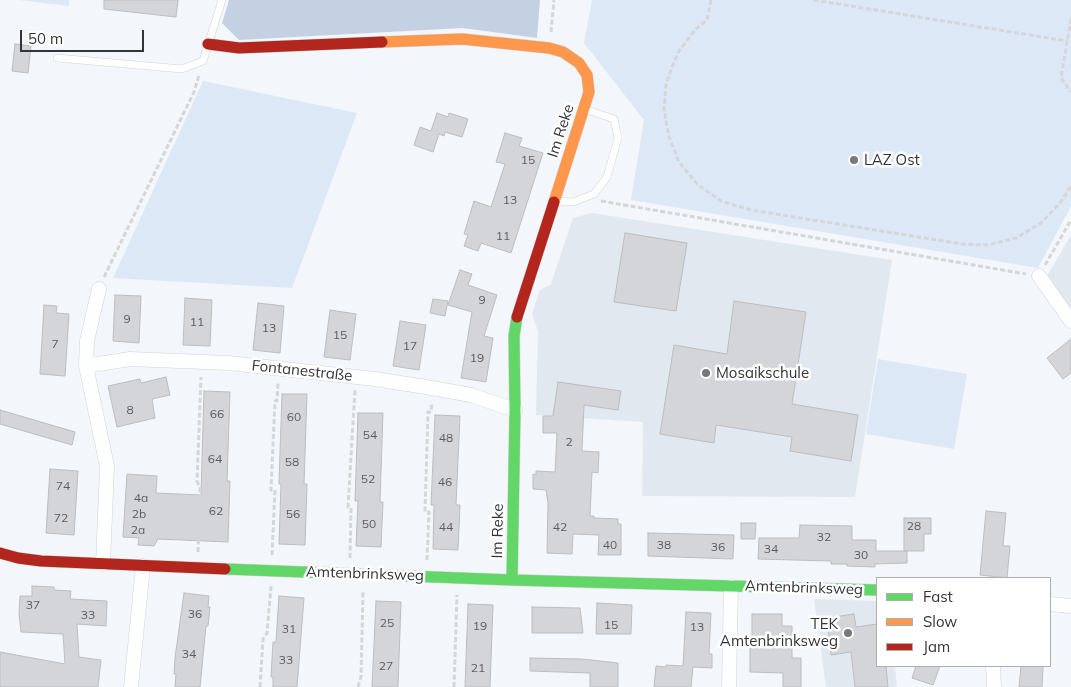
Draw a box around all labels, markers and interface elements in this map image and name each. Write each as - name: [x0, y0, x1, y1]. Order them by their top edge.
- scale bar: [22, 20, 146, 52]
- text: 50 m: [28, 29, 63, 48]
- street label: Im Reke: [544, 102, 578, 160]
- place label: LAZ Ost: [864, 151, 920, 169]
- house number: 15: [521, 153, 535, 167]
- marker: LAZ Ost: [848, 154, 860, 166]
- house number: 13: [503, 193, 517, 207]
- house number: 11: [496, 229, 510, 243]
- house number: 9: [478, 293, 486, 307]
- house number: 9: [123, 312, 131, 326]
- house number: 11: [190, 315, 204, 329]
- house number: 13: [262, 321, 276, 335]
- house number: 15: [333, 328, 347, 342]
- house number: 7: [51, 337, 59, 351]
- house number: 17: [403, 339, 417, 353]
- house number: 19: [470, 351, 484, 365]
- street label: Fontanestraße: [251, 357, 353, 385]
- place label: Mosaikschule: [716, 364, 809, 382]
- marker: Mosaikschule: [700, 367, 712, 379]
- house number: 8: [126, 403, 134, 417]
- house number: 66: [210, 407, 224, 421]
- house number: 60: [287, 410, 301, 424]
- house number: 54: [363, 428, 377, 442]
- house number: 48: [439, 431, 453, 445]
- house number: 2: [565, 435, 573, 449]
- house number: 64: [208, 452, 222, 466]
- house number: 58: [285, 455, 299, 469]
- house number: 52: [361, 472, 375, 486]
- house number: 46: [438, 475, 452, 489]
- house number: 74: [56, 479, 70, 493]
- house number: 4a: [134, 491, 148, 505]
- street label: Im Reke: [489, 503, 507, 559]
- house number: 62: [209, 504, 223, 518]
- house number: 2b: [132, 507, 146, 521]
- house number: 56: [286, 507, 300, 521]
- house number: 72: [54, 511, 68, 525]
- house number: 50: [362, 517, 376, 531]
- house number: 28: [907, 519, 921, 533]
- house number: 44: [439, 520, 453, 534]
- house number: 42: [553, 520, 567, 534]
- house number: 2a: [131, 523, 145, 537]
- house number: 32: [817, 530, 831, 544]
- house number: 40: [603, 538, 617, 552]
- house number: 38: [657, 538, 671, 552]
- house number: 36: [711, 540, 725, 554]
- house number: 34: [764, 542, 778, 556]
- house number: 30: [854, 548, 868, 562]
- street label: Amtenbrinksweg: [306, 563, 424, 585]
- street label: Amtenbrinksweg: [745, 577, 863, 599]
- legend: [876, 577, 1051, 667]
- text: Fast: [923, 587, 953, 606]
- house number: 37: [26, 598, 40, 612]
- house number: 36: [188, 607, 202, 621]
- house number: 33: [81, 608, 95, 622]
- text: Slow: [923, 612, 957, 631]
- place label: TEK Amtenbrinksweg: [720, 615, 838, 650]
- house number: 25: [380, 616, 394, 630]
- house number: 15: [604, 618, 618, 632]
- house number: 19: [473, 619, 487, 633]
- house number: 13: [690, 620, 704, 634]
- house number: 31: [282, 622, 296, 636]
- marker: TEK Amtenbrinksweg: [842, 627, 854, 639]
- text: Jam: [923, 637, 950, 656]
- house number: 34: [182, 647, 196, 661]
- house number: 33: [279, 653, 293, 667]
- house number: 27: [379, 659, 393, 673]
- house number: 21: [471, 661, 485, 675]

